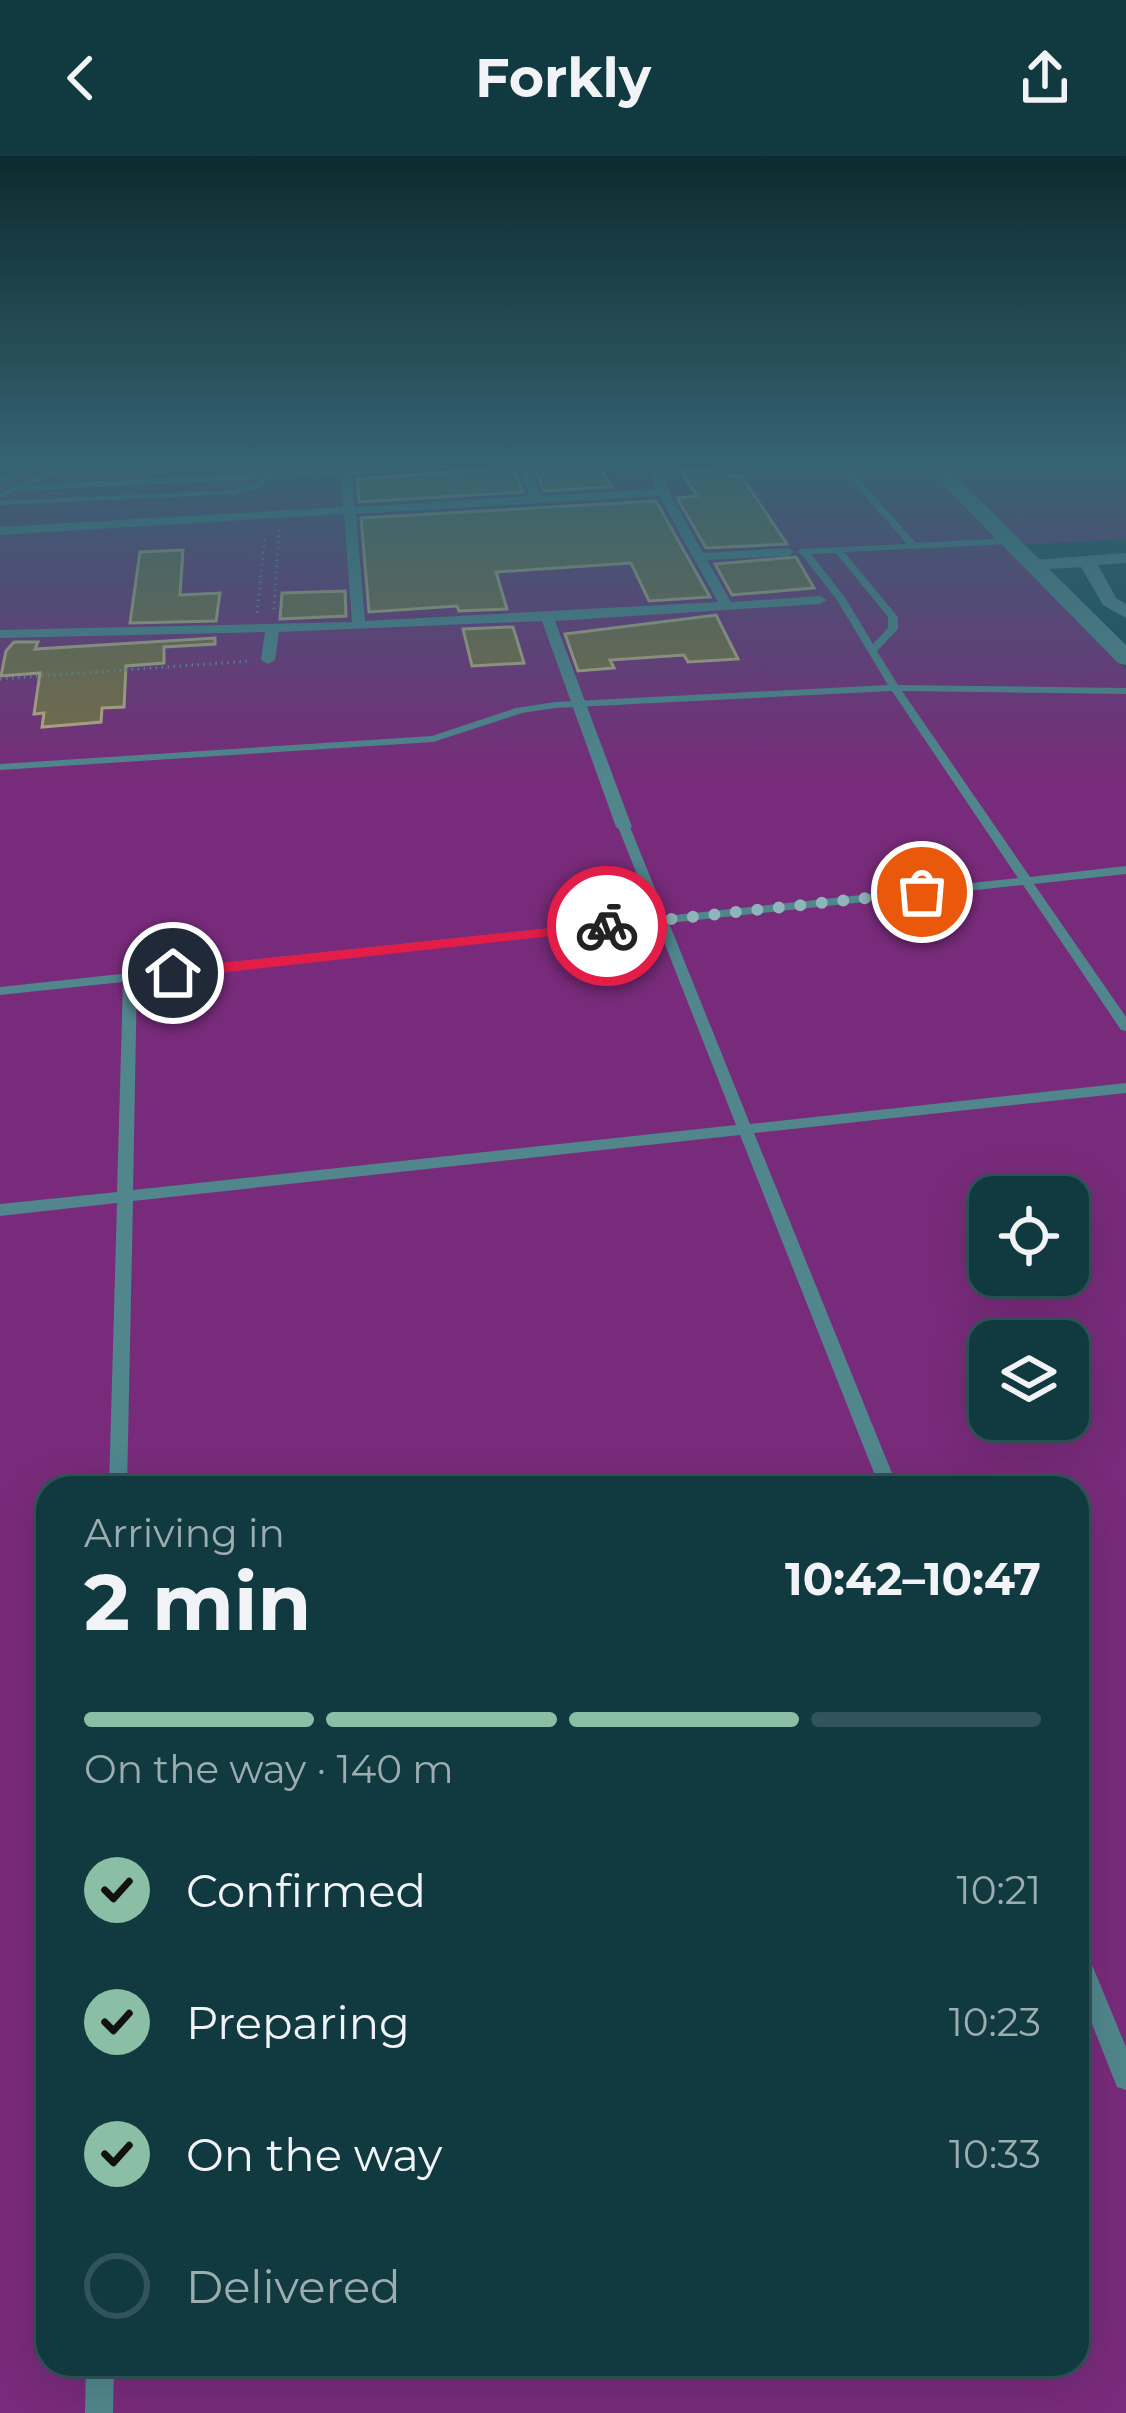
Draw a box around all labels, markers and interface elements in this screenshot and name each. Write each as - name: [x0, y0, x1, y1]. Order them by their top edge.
- icon: back: [48, 45, 114, 111]
- text: Forkly: [475, 45, 651, 111]
- icon: share: [1012, 45, 1078, 111]
- pin: [871, 841, 973, 943]
- icon: bag: [889, 859, 955, 925]
- courier: [547, 866, 667, 986]
- icon: bike: [574, 893, 640, 959]
- pin: [122, 922, 224, 1024]
- icon: home: [140, 940, 206, 1006]
- map controls: [969, 1176, 1089, 1440]
- button: locate: [969, 1176, 1089, 1296]
- button: layers: [969, 1320, 1089, 1440]
- text: Arriving in: [84, 1509, 285, 1557]
- text: 10:42–10:47: [785, 1551, 1041, 1606]
- text: 2 min: [84, 1554, 311, 1650]
- text: On the way · 140 m: [84, 1745, 454, 1793]
- icon: check: [84, 1857, 150, 1923]
- text: Confirmed: [186, 1863, 426, 1918]
- text: 10:21: [957, 1866, 1041, 1914]
- icon: check: [84, 1989, 150, 2055]
- text: Preparing: [186, 1995, 410, 2050]
- text: 10:23: [949, 1998, 1041, 2046]
- icon: check: [84, 2121, 150, 2187]
- text: On the way: [186, 2127, 442, 2182]
- text: 10:33: [949, 2130, 1041, 2178]
- text: Delivered: [186, 2259, 401, 2314]

